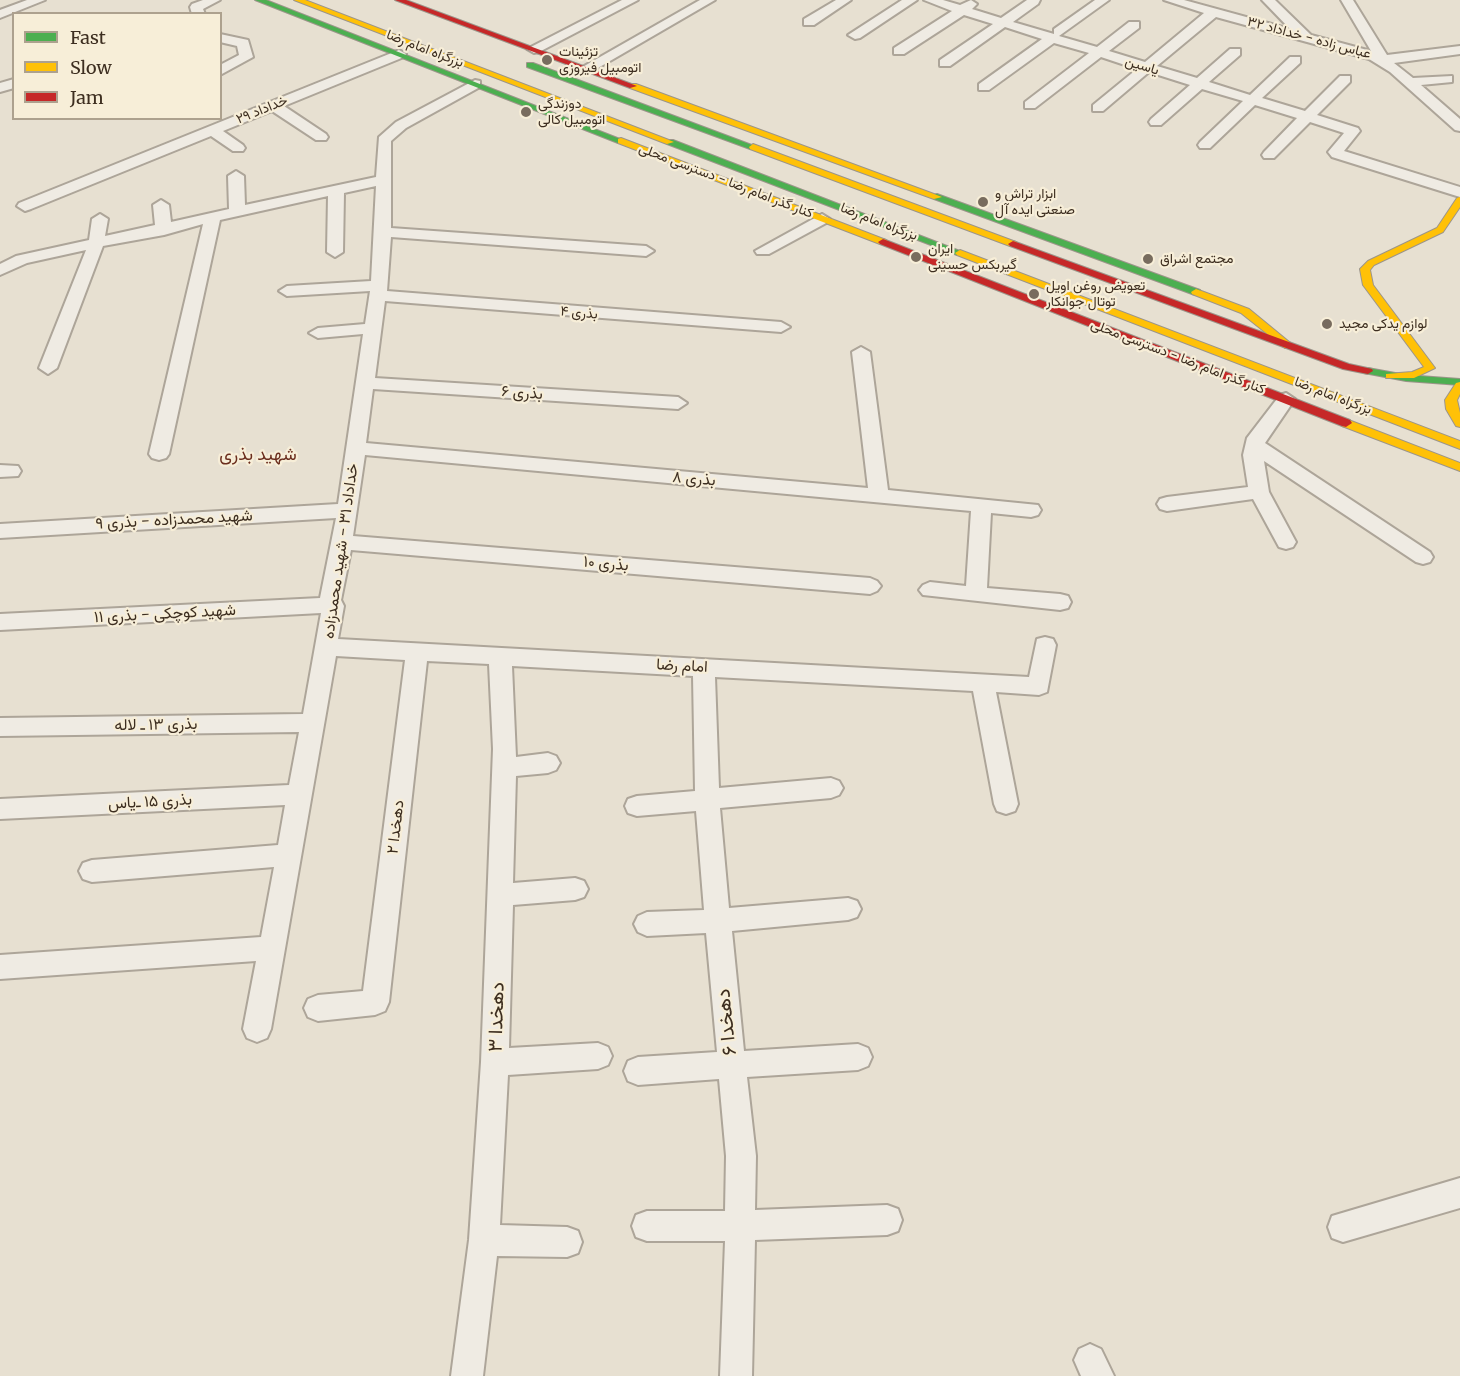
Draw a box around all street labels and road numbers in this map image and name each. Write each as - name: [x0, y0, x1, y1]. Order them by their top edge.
- street label: عباس زاده - خداداد ۳۲: [1245, 13, 1373, 63]
- street label: بزرگراه امام رضا: [384, 27, 466, 71]
- street label: یاسین: [1123, 53, 1161, 79]
- street label: خداداد ۲۹: [234, 92, 290, 128]
- street label: کنار گذر امام رضا - دسترسی محلی: [636, 140, 816, 222]
- street label: بزرگراه امام رضا: [838, 200, 920, 244]
- street label: بذری ۴: [560, 303, 598, 323]
- street label: کنار گذر امام رضا - دسترسی محلی: [1088, 316, 1268, 398]
- street label: بزرگراه امام رضا: [1292, 374, 1374, 418]
- street label: بذری ۶: [501, 382, 543, 404]
- street label: خداداد ۳۱ - شهید محمدزاده: [319, 462, 363, 640]
- street label: بذری ۸: [672, 468, 716, 490]
- street label: شهید محمدزاده - بذری ۹: [95, 506, 253, 534]
- street label: بذری ۱۰: [583, 552, 629, 576]
- street label: شهید کوچکی - بذری ۱۱: [94, 601, 236, 627]
- street label: امام رضا: [656, 655, 708, 677]
- street label: بذری ۱۳ ـ لاله: [114, 715, 198, 735]
- street label: بذری ۱۵ ـ‌یاس: [107, 790, 193, 814]
- street label: دهخدا ۲: [383, 799, 409, 855]
- street label: دهخدا ۳: [484, 981, 510, 1053]
- street label: دهخدا ۶: [712, 988, 742, 1056]

